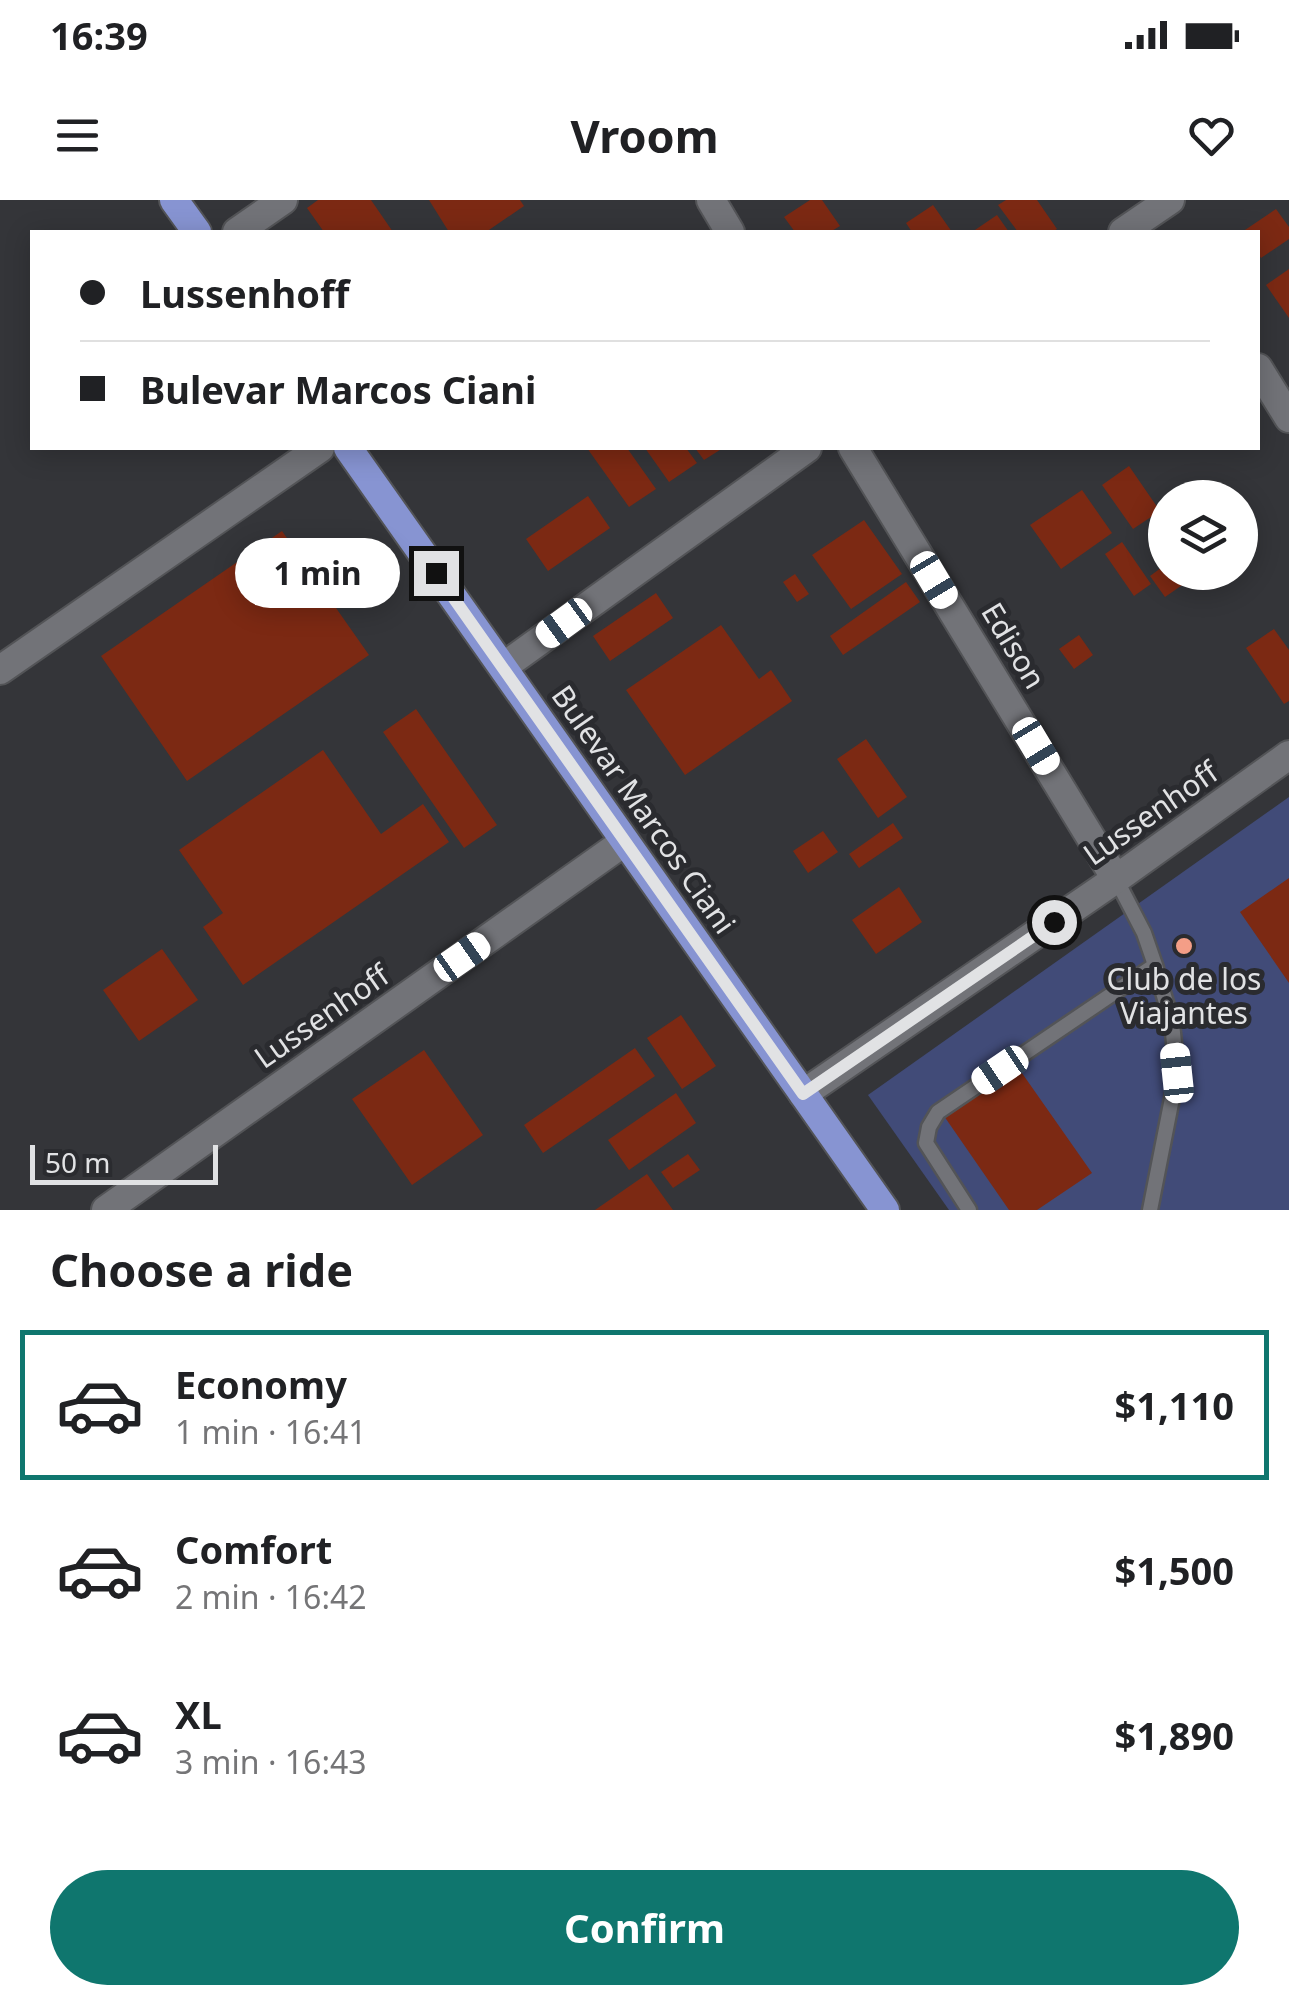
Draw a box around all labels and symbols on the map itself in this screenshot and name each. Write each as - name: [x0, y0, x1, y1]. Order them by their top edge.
- callout: 1 min: [236, 538, 401, 608]
- car: [906, 547, 962, 613]
- route end: [414, 551, 459, 596]
- car: [531, 593, 597, 653]
- street label: Edison: [973, 594, 1056, 696]
- street label: Bulevar Marcos Ciani: [543, 677, 746, 942]
- car: [1008, 713, 1064, 779]
- street label: Lussenhoff: [1075, 751, 1227, 874]
- route start: [1032, 900, 1077, 945]
- car: [429, 928, 495, 986]
- marker: Club de los Viajantes: [1173, 935, 1195, 957]
- street label: Lussenhoff: [246, 954, 398, 1077]
- place label: Club de los Viajantes: [1107, 958, 1261, 1033]
- car: [967, 1041, 1033, 1099]
- car: [1159, 1042, 1195, 1104]
- scale bar: [30, 1140, 218, 1184]

